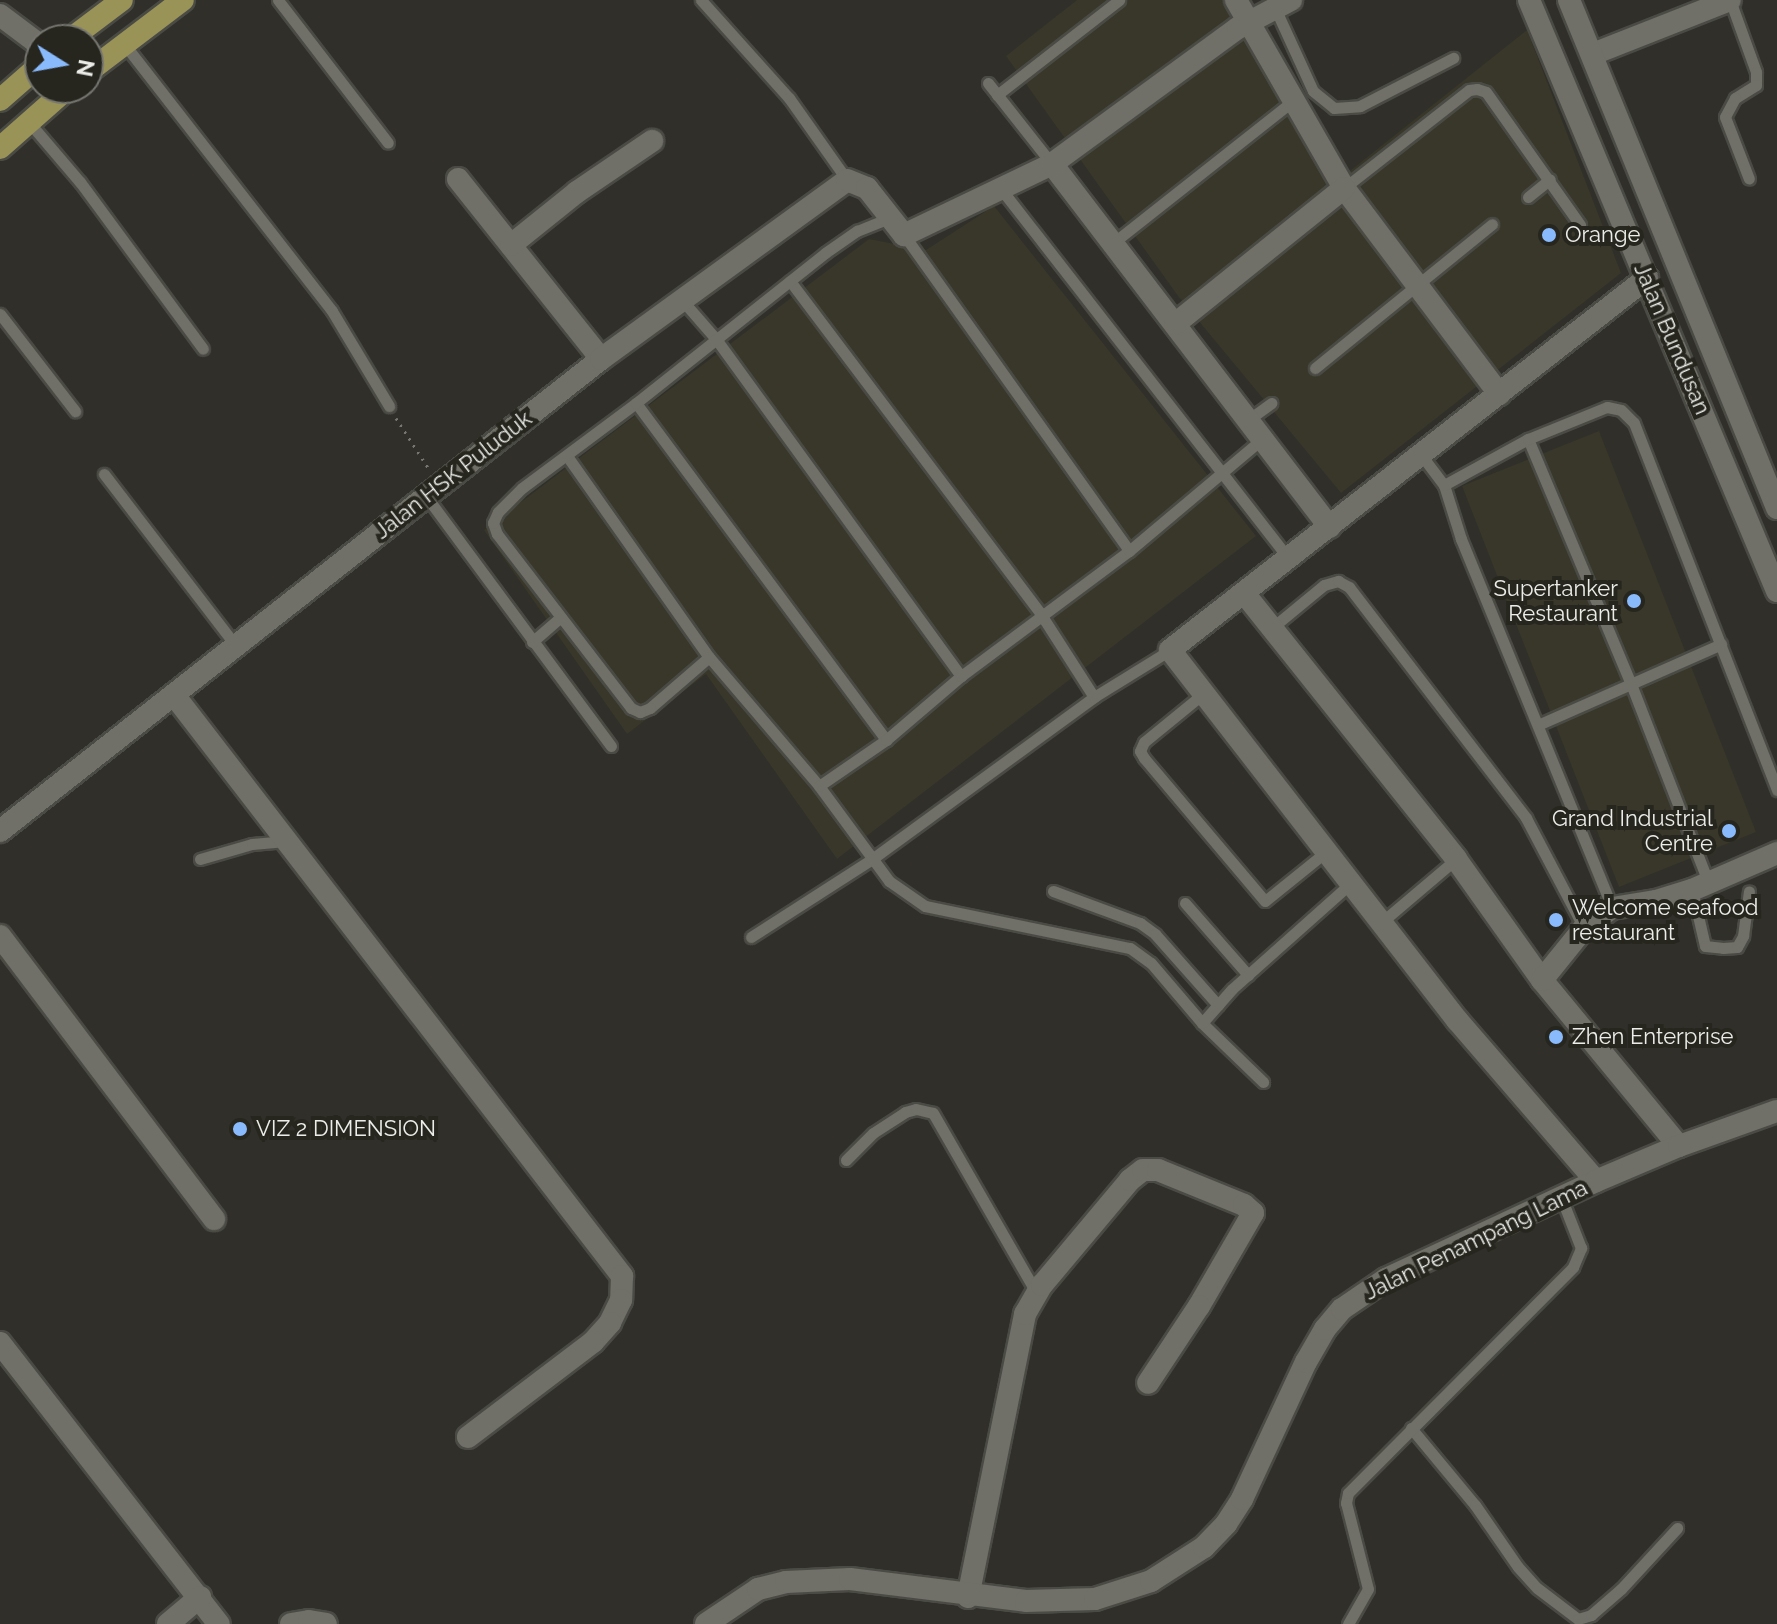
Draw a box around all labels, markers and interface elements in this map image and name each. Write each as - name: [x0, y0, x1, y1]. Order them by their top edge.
- north arrow: [24, 24, 104, 104]
- text: N: [71, 57, 100, 79]
- place label: Orange: [1565, 222, 1640, 248]
- marker: Orange: [1540, 226, 1558, 244]
- street label: Jalan Bundusan: [1628, 259, 1716, 419]
- street label: Jalan HSK Puluduk: [369, 405, 537, 545]
- place label: Supertanker Restaurant: [1493, 575, 1618, 626]
- marker: Supertanker Restaurant: [1625, 592, 1643, 610]
- place label: Grand Industrial Centre: [1552, 805, 1713, 856]
- marker: Grand Industrial Centre: [1720, 822, 1738, 840]
- place label: Welcome seafood restaurant: [1572, 894, 1758, 946]
- marker: Welcome seafood restaurant: [1547, 911, 1565, 929]
- place label: Zhen Enterprise: [1572, 1024, 1733, 1050]
- marker: Zhen Enterprise: [1547, 1028, 1565, 1046]
- place label: VIZ 2 DIMENSION: [256, 1116, 436, 1142]
- marker: VIZ 2 DIMENSION: [231, 1120, 249, 1138]
- street label: Jalan Penampang Lama: [1360, 1174, 1592, 1306]

